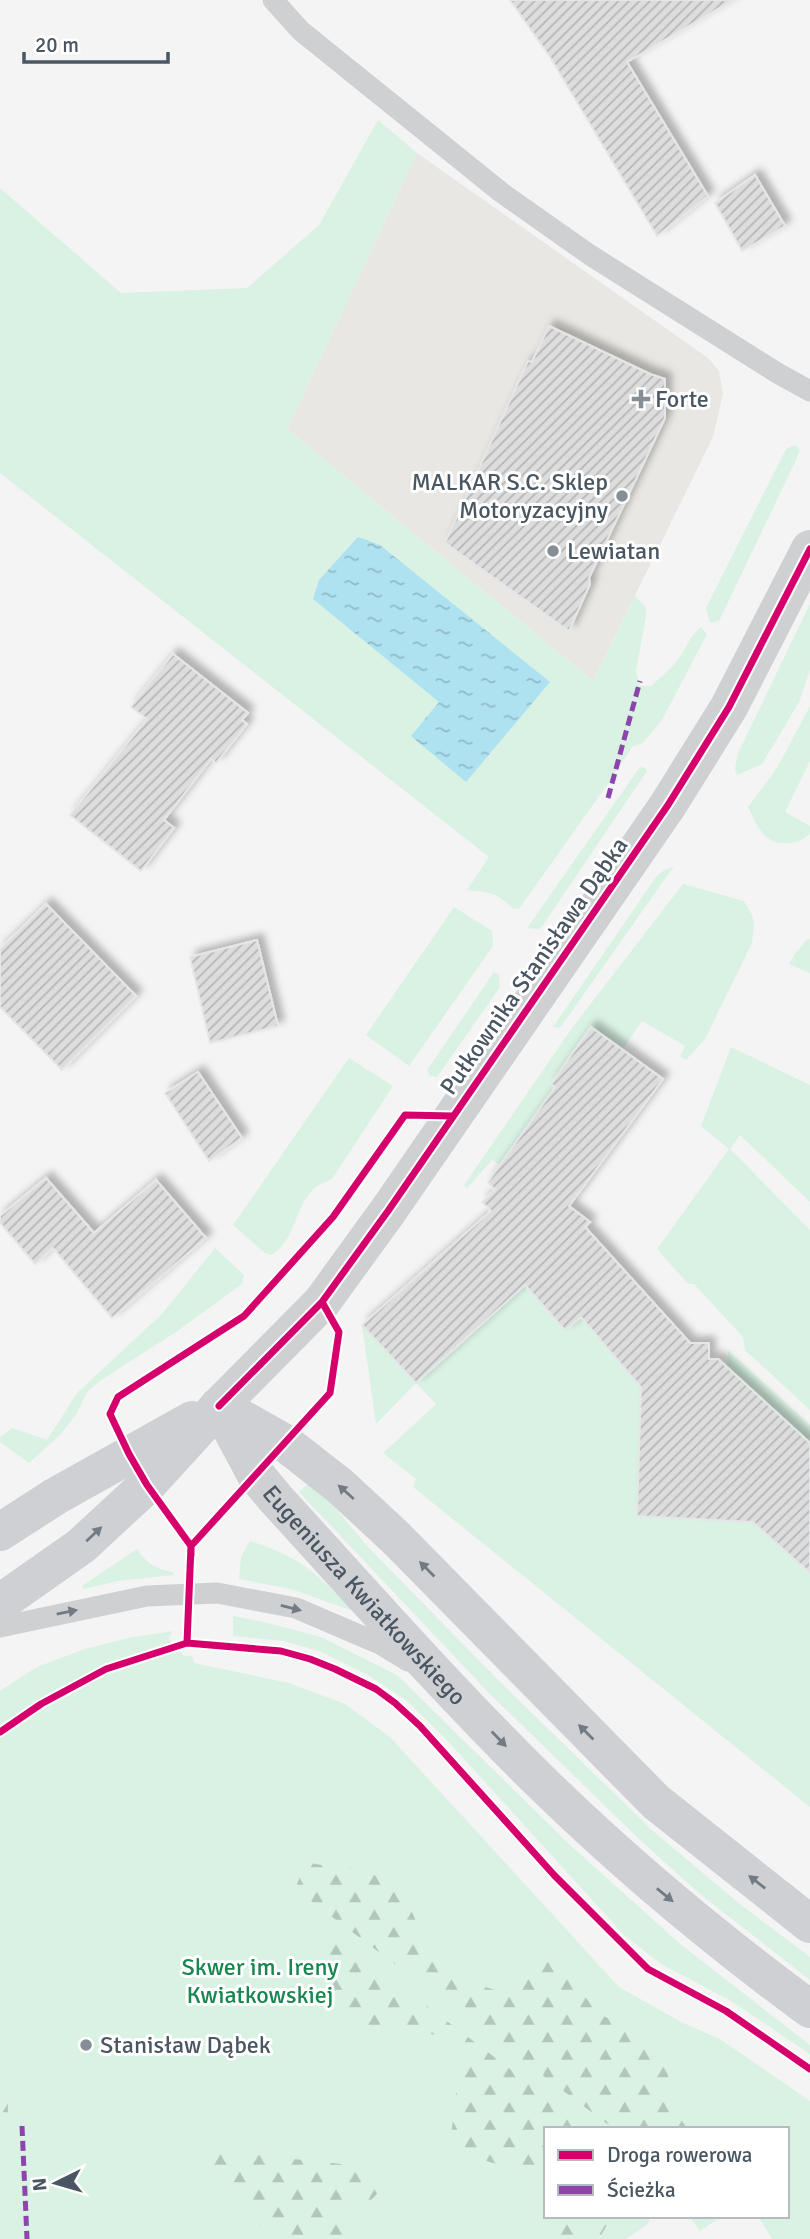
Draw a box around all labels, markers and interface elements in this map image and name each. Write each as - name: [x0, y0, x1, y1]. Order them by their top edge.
- scale bar: [24, 21, 168, 65]
- text: 20 m: [35, 32, 79, 58]
- place label: Forte: [655, 384, 709, 414]
- marker: Forte: [633, 391, 649, 407]
- place label: MALKAR S.C. Sklep Motoryzacyjny: [411, 467, 608, 525]
- marker: MALKAR S.C. Sklep Motoryzacyjny: [614, 488, 630, 504]
- place label: Lewiatan: [567, 536, 660, 566]
- marker: Lewiatan: [545, 543, 561, 559]
- street label: Pułkownika Stanisława Dąbka: [433, 831, 635, 1101]
- street label: Eugeniusza Kwiatkowskiego: [256, 1479, 473, 1712]
- one-way arrow: [338, 1484, 355, 1500]
- one-way arrow: [85, 1526, 103, 1542]
- one-way arrow: [418, 1561, 435, 1578]
- one-way arrow: [280, 1603, 302, 1614]
- one-way arrow: [56, 1607, 78, 1618]
- one-way arrow: [578, 1723, 595, 1740]
- one-way arrow: [491, 1731, 508, 1748]
- one-way arrow: [748, 1875, 765, 1890]
- one-way arrow: [656, 1887, 674, 1902]
- park label: Skwer im. Ireny Kwiatkowskiej: [181, 1952, 339, 2010]
- place label: Stanisław Dąbek: [100, 2030, 271, 2060]
- marker: Stanisław Dąbek: [78, 2037, 94, 2053]
- legend: [544, 2127, 789, 2218]
- text: Droga rowerowa: [607, 2142, 752, 2168]
- north arrow: [21, 2148, 91, 2218]
- text: N: [28, 2177, 53, 2192]
- text: Ścieżka: [607, 2177, 676, 2203]

